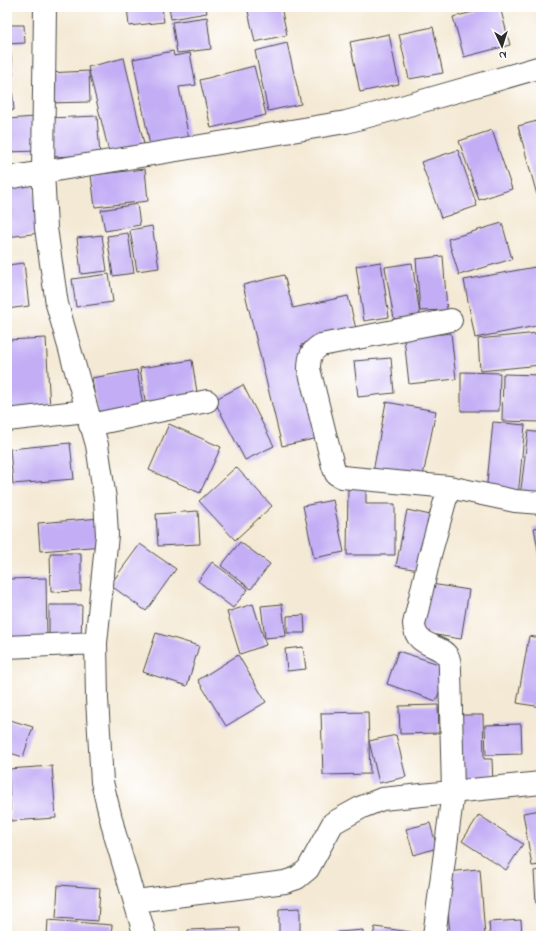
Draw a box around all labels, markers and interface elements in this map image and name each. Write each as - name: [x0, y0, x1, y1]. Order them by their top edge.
- north arrow: [482, 26, 522, 66]
- text: N: [498, 47, 507, 63]

